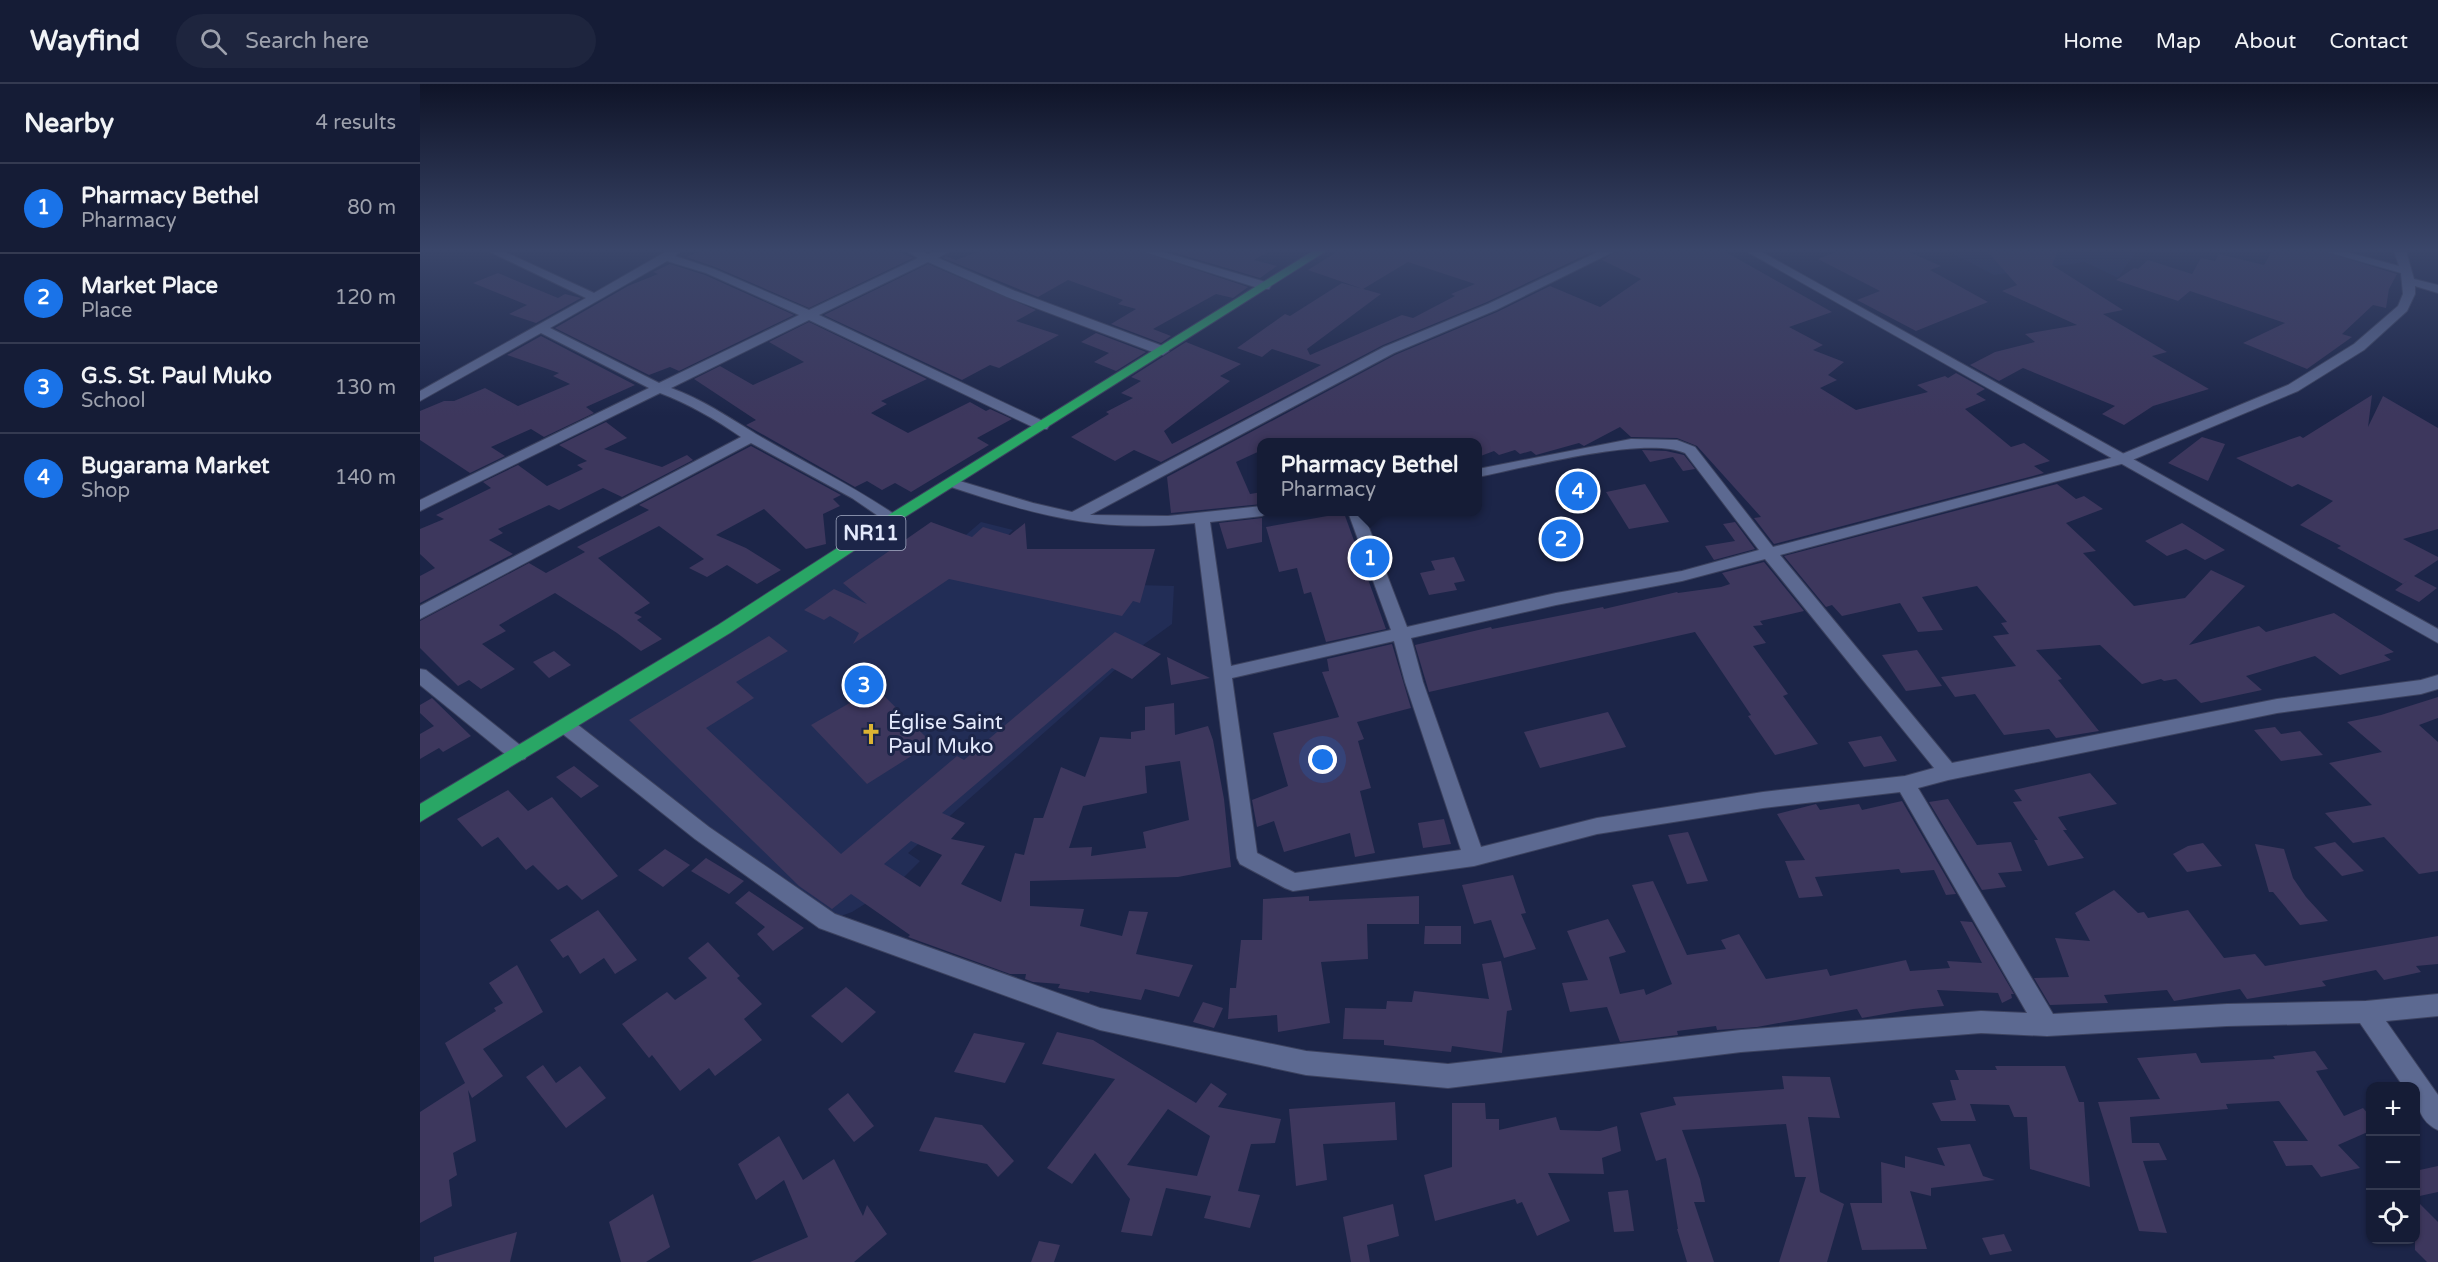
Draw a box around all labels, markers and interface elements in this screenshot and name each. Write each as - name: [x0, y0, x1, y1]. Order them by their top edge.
- search box: [176, 14, 596, 68]
- text: Wayfind: [30, 24, 140, 58]
- icon: search: [197, 25, 230, 58]
- text: Search here: [245, 28, 369, 54]
- text: Home: [2063, 29, 2123, 54]
- text: Map: [2156, 29, 2201, 54]
- text: About: [2234, 29, 2296, 54]
- text: Contact: [2329, 29, 2408, 54]
- text: Nearby: [24, 108, 114, 139]
- text: 4 results: [316, 111, 396, 135]
- text: Pharmacy Bethel: [81, 183, 259, 209]
- text: 1: [37, 196, 50, 220]
- text: 80 m: [347, 196, 396, 220]
- text: Pharmacy: [81, 209, 176, 233]
- text: Market Place: [81, 273, 218, 299]
- text: 2: [37, 286, 50, 310]
- text: 120 m: [335, 286, 396, 310]
- text: Place: [81, 299, 132, 323]
- text: G.S. St. Paul Muko: [81, 363, 272, 389]
- text: 3: [37, 376, 50, 400]
- text: 130 m: [335, 376, 396, 400]
- text: School: [81, 389, 145, 413]
- popup: [1257, 438, 1482, 516]
- text: Pharmacy Bethel: [1281, 452, 1458, 478]
- text: Bugarama Market: [81, 453, 270, 479]
- text: 4: [37, 466, 50, 490]
- text: 140 m: [335, 466, 396, 490]
- pin: 4: [1558, 468, 1598, 514]
- text: Pharmacy: [1281, 478, 1376, 502]
- text: Shop: [81, 479, 130, 503]
- road number: NR11: [836, 516, 906, 550]
- pin: 2: [1542, 516, 1580, 562]
- pin: 1: [1350, 536, 1390, 580]
- pin: 3: [844, 662, 884, 708]
- place label: Église Saint Paul Muko: [888, 710, 1003, 759]
- church icon: Église Saint Paul Muko: [859, 722, 883, 746]
- your location: [1308, 745, 1337, 774]
- map controls: [2366, 1082, 2420, 1244]
- button: +: [2366, 1082, 2420, 1136]
- button: −: [2366, 1136, 2420, 1190]
- button: locate: [2366, 1190, 2420, 1244]

